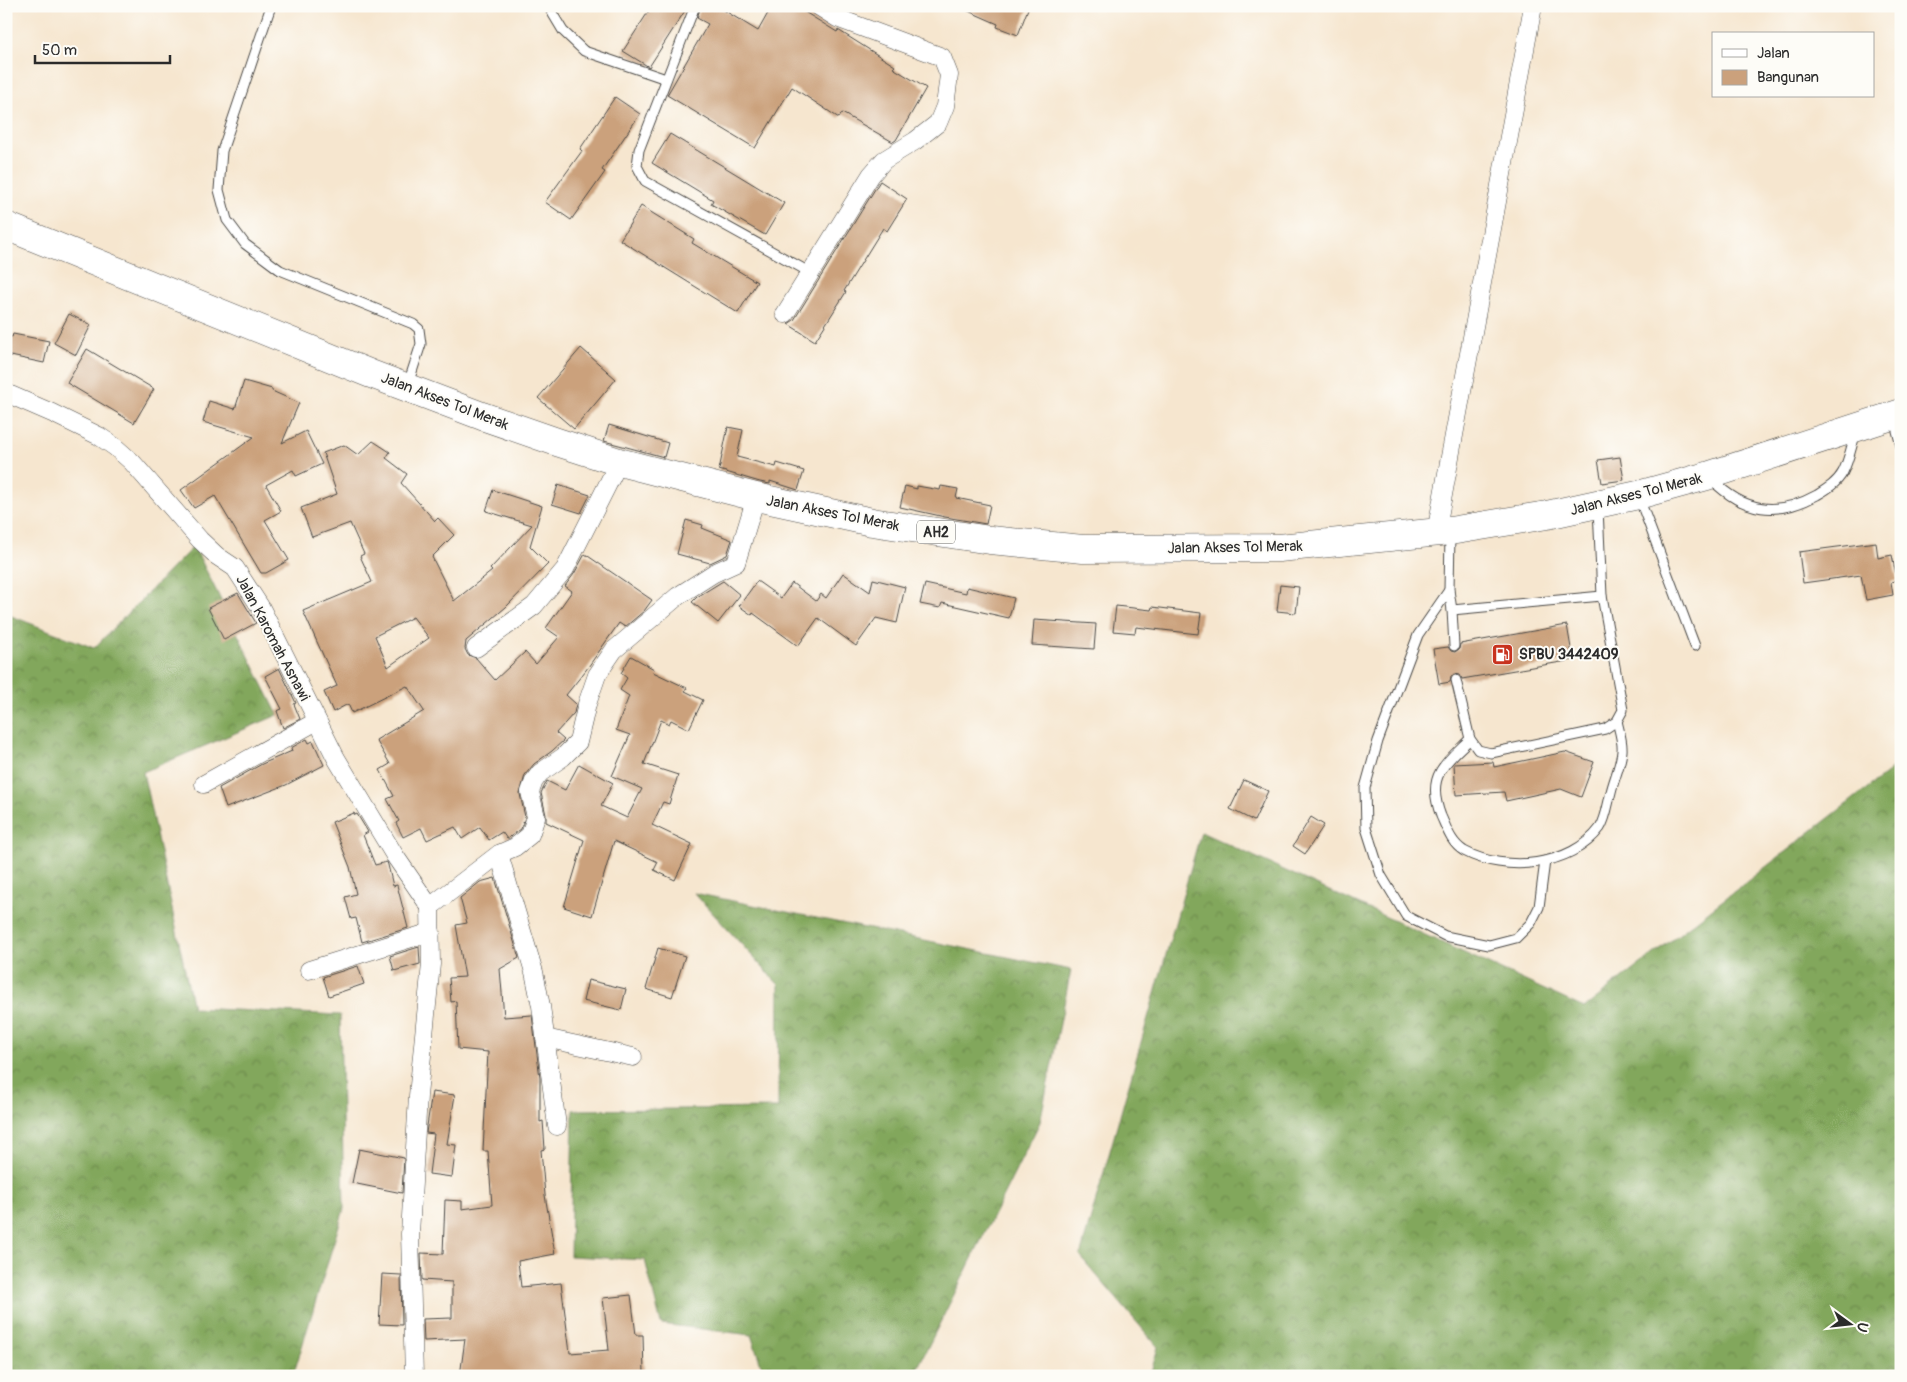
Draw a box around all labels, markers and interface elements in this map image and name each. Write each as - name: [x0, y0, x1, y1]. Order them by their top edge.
- scale bar: [35, 32, 170, 64]
- legend: [1712, 32, 1874, 98]
- text: 50 m: [42, 41, 77, 60]
- text: Jalan: [1757, 44, 1790, 63]
- text: Bangunan: [1757, 68, 1819, 87]
- street label: Jalan Akses Tol Merak: [378, 368, 512, 435]
- street label: Jalan Akses Tol Merak: [1568, 469, 1705, 520]
- street label: Jalan Akses Tol Merak: [765, 491, 902, 536]
- road number: AH2: [917, 520, 955, 544]
- street label: Jalan Akses Tol Merak: [1167, 537, 1304, 558]
- street label: Jalan Karomah Asnawi: [231, 572, 314, 705]
- fuel station icon: SPBU 3442409: [1491, 642, 1515, 666]
- place label: SPBU 3442409: [1519, 645, 1619, 664]
- north arrow: [1824, 1300, 1874, 1350]
- text: U: [1853, 1321, 1871, 1334]

